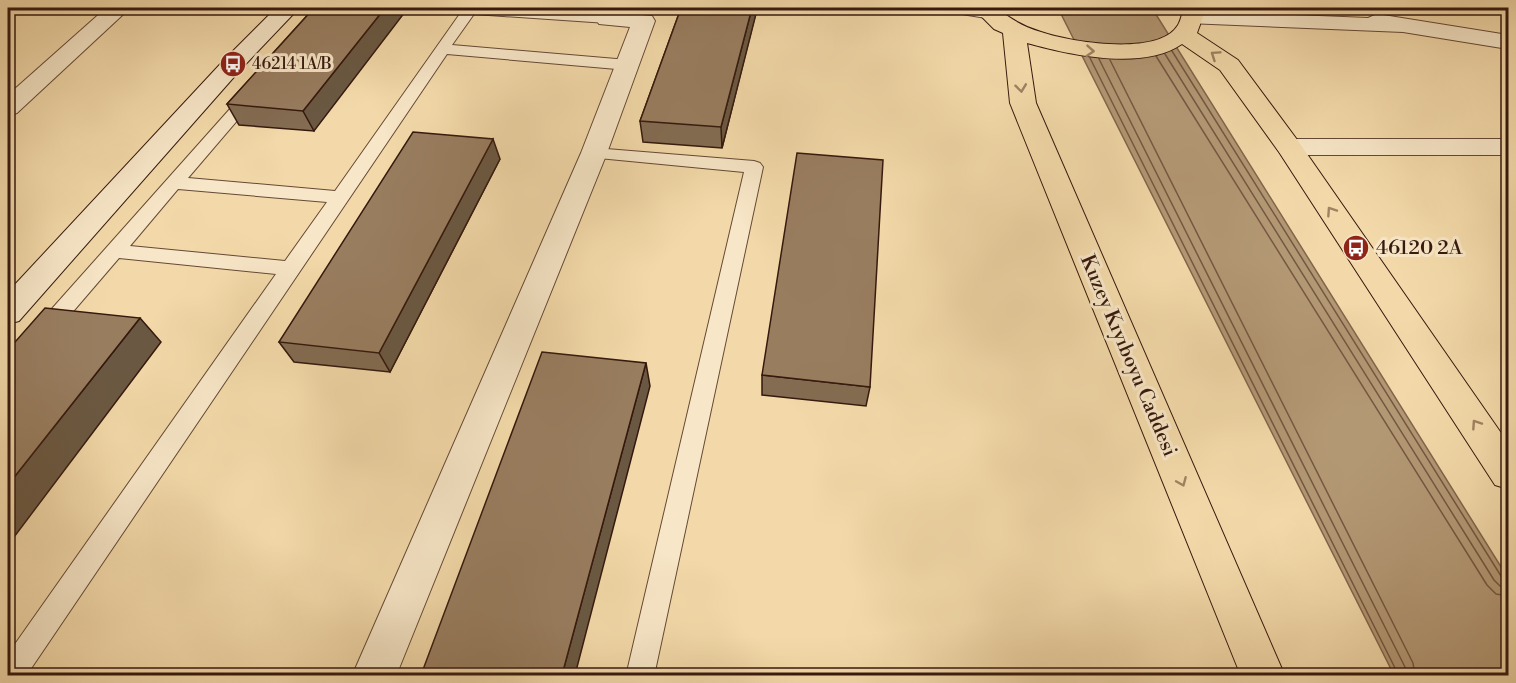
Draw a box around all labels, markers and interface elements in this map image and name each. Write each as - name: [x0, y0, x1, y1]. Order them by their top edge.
- one-way arrow: [1086, 44, 1095, 57]
- bus stop icon: 46214 1A/B: [218, 49, 248, 79]
- one-way arrow: [1210, 51, 1221, 62]
- place label: 46214 1A/B: [252, 54, 332, 74]
- one-way arrow: [1014, 84, 1027, 93]
- one-way arrow: [1327, 206, 1338, 217]
- bus stop icon: 46120 2A: [1341, 233, 1371, 263]
- place label: 46120 2A: [1376, 236, 1464, 261]
- street label: Kuzey Kıyıboyu Caddesi: [1074, 251, 1182, 461]
- one-way arrow: [1471, 420, 1483, 430]
- one-way arrow: [1174, 476, 1186, 487]

